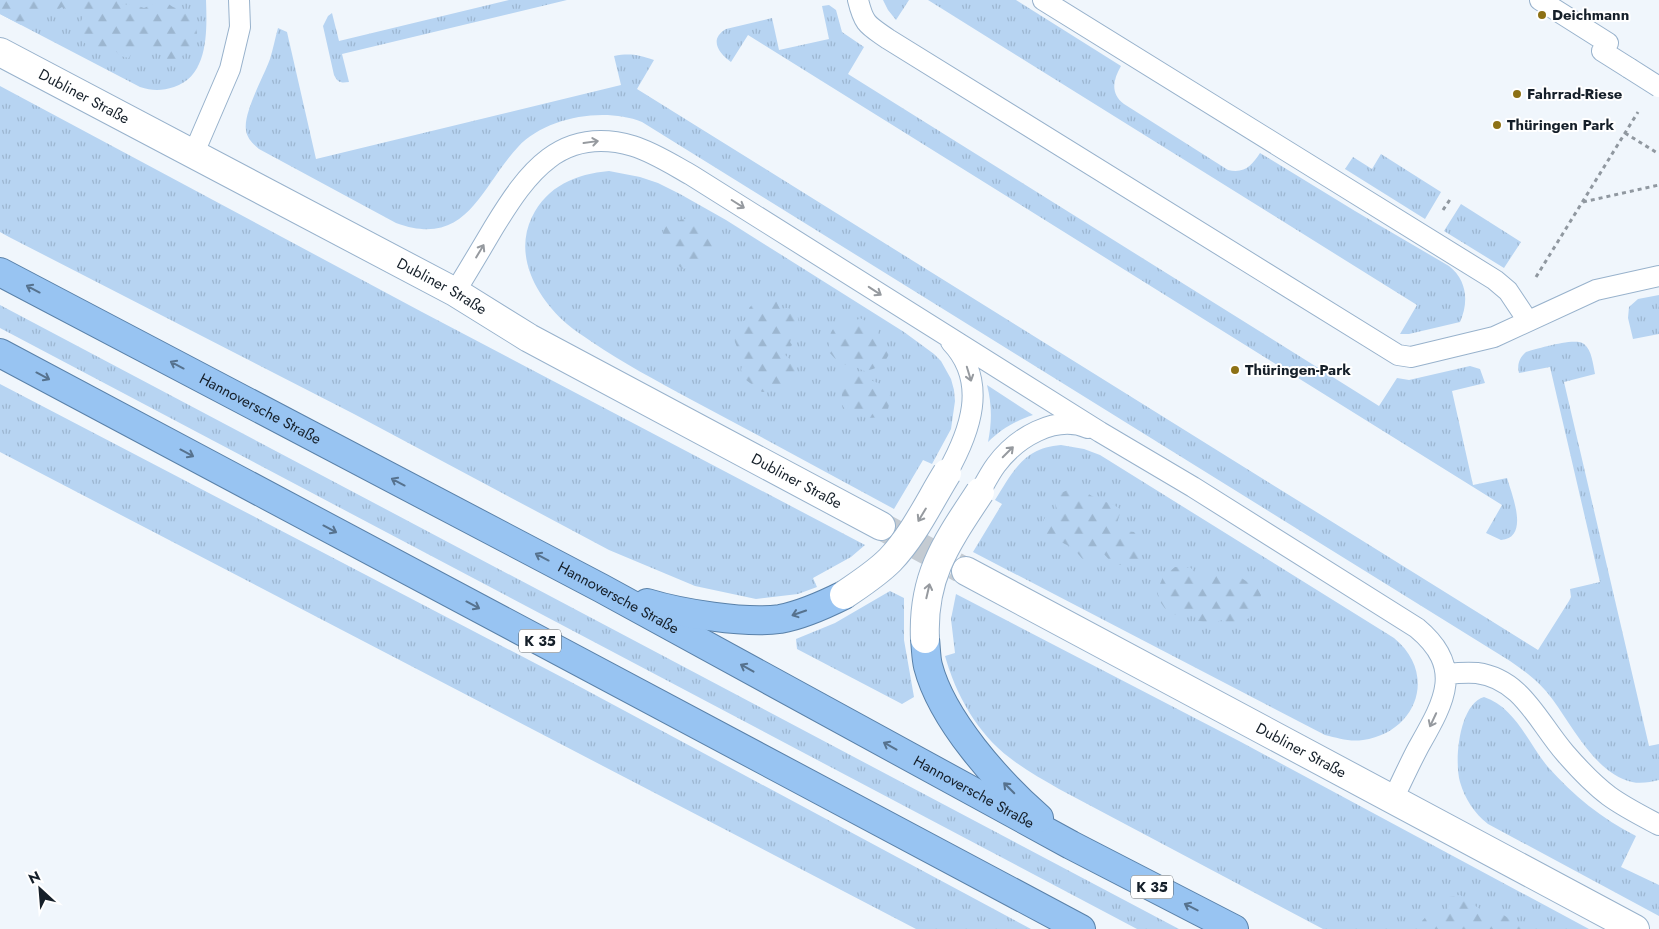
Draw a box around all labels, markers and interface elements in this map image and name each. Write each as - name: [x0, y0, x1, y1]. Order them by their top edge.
- place label: Deichmann: [1552, 4, 1629, 26]
- marker: Deichmann: [1536, 9, 1548, 21]
- street label: Dubliner Straße: [35, 63, 134, 129]
- place label: Fahrrad-Riese: [1527, 83, 1623, 105]
- marker: Fahrrad-Riese: [1511, 88, 1523, 100]
- place label: Thüringen Park: [1507, 114, 1615, 136]
- marker: Thüringen Park: [1491, 119, 1503, 131]
- one-way arrow: [583, 137, 599, 147]
- one-way arrow: [731, 199, 745, 209]
- one-way arrow: [475, 244, 485, 258]
- street label: Dubliner Straße: [393, 252, 491, 320]
- one-way arrow: [26, 284, 41, 294]
- one-way arrow: [868, 286, 882, 296]
- place label: Thüringen-Park: [1245, 359, 1351, 381]
- one-way arrow: [170, 360, 185, 369]
- marker: Thüringen-Park: [1229, 364, 1241, 376]
- one-way arrow: [964, 365, 974, 381]
- street label: Hannoversche Straße: [195, 368, 325, 450]
- one-way arrow: [35, 372, 50, 381]
- one-way arrow: [1001, 446, 1014, 458]
- one-way arrow: [179, 448, 193, 458]
- street label: Dubliner Straße: [747, 448, 846, 514]
- one-way arrow: [392, 476, 406, 486]
- one-way arrow: [916, 507, 926, 521]
- one-way arrow: [322, 525, 337, 534]
- one-way arrow: [535, 552, 550, 561]
- street label: Hannoversche Straße: [554, 556, 683, 640]
- one-way arrow: [924, 583, 933, 599]
- one-way arrow: [466, 600, 481, 610]
- one-way arrow: [791, 609, 807, 619]
- road number: K 35: [519, 630, 561, 652]
- one-way arrow: [740, 663, 755, 672]
- one-way arrow: [1428, 712, 1438, 727]
- street label: Dubliner Straße: [1252, 717, 1350, 784]
- one-way arrow: [882, 741, 897, 751]
- street label: Hannoversche Straße: [909, 750, 1039, 834]
- one-way arrow: [1003, 782, 1015, 794]
- north arrow: [15, 864, 65, 914]
- text: N: [25, 866, 44, 889]
- road number: K 35: [1131, 876, 1173, 899]
- one-way arrow: [1184, 902, 1199, 911]

